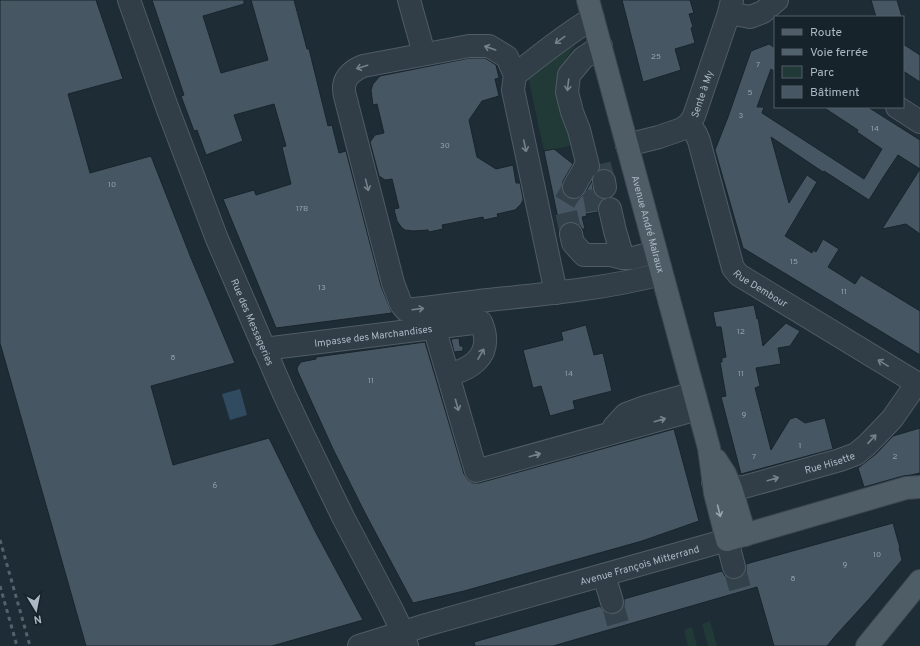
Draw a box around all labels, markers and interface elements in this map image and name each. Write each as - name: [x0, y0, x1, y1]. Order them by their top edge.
- legend: [774, 16, 904, 108]
- text: Route: [810, 25, 842, 41]
- one-way arrow: [555, 35, 566, 44]
- one-way arrow: [483, 44, 496, 51]
- text: Voie ferrée: [810, 45, 868, 61]
- house number: 25: [651, 52, 661, 62]
- house number: 7: [756, 60, 760, 70]
- one-way arrow: [356, 64, 369, 71]
- text: Parc: [810, 65, 834, 81]
- street label: Sente à My: [689, 69, 717, 119]
- one-way arrow: [564, 78, 572, 91]
- text: Bâtiment: [810, 85, 860, 101]
- house number: 5: [748, 88, 753, 98]
- house number: 3: [739, 111, 744, 121]
- house number: 14: [871, 124, 879, 134]
- one-way arrow: [521, 139, 529, 152]
- house number: 30: [440, 141, 450, 151]
- street label: Avenue André Malraux: [628, 174, 666, 275]
- one-way arrow: [364, 178, 372, 191]
- house number: 10: [108, 180, 116, 190]
- house number: 17B: [296, 204, 308, 214]
- house number: 15: [790, 257, 798, 267]
- street label: Rue Dembour: [729, 268, 790, 311]
- street label: Rue des Messageries: [227, 277, 276, 368]
- house number: 13: [318, 283, 326, 293]
- house number: 11: [841, 287, 847, 297]
- one-way arrow: [411, 305, 424, 313]
- street label: Impasse des Marchandises: [314, 323, 433, 351]
- house number: 12: [737, 327, 745, 337]
- one-way arrow: [477, 348, 485, 360]
- house number: 8: [171, 353, 176, 363]
- one-way arrow: [877, 358, 889, 366]
- house number: 14: [565, 369, 573, 379]
- house number: 11: [738, 369, 744, 379]
- house number: 11: [368, 376, 374, 386]
- one-way arrow: [454, 399, 461, 412]
- house number: 9: [742, 410, 747, 420]
- one-way arrow: [653, 416, 666, 423]
- one-way arrow: [868, 434, 877, 445]
- house number: 1: [799, 441, 801, 451]
- street label: Rue Hisette: [803, 450, 857, 478]
- one-way arrow: [528, 451, 541, 458]
- house number: 7: [752, 452, 756, 462]
- house number: 2: [893, 452, 898, 462]
- one-way arrow: [767, 475, 780, 482]
- house number: 6: [213, 481, 218, 491]
- one-way arrow: [716, 504, 724, 517]
- street label: Avenue François Mitterrand: [579, 543, 701, 589]
- house number: 10: [873, 550, 881, 560]
- house number: 9: [843, 560, 848, 570]
- house number: 8: [791, 574, 796, 584]
- north arrow: [16, 590, 56, 630]
- text: N: [32, 611, 43, 626]

